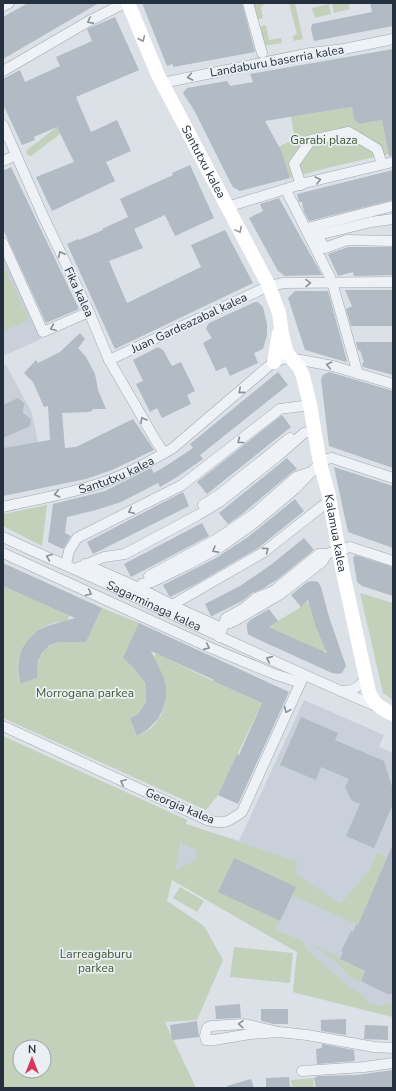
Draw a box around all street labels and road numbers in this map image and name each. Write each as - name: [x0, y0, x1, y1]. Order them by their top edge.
- street label: Landaburu baserria kalea: [209, 41, 345, 81]
- street label: Santutxu kalea: [178, 122, 229, 201]
- street label: Fika kalea: [60, 264, 98, 320]
- street label: Juan Gardeazabal kalea: [127, 289, 250, 357]
- street label: Santutxu kalea: [77, 452, 157, 498]
- street label: Kalamua kalea: [321, 493, 351, 574]
- street label: Sagarminaga kalea: [104, 577, 204, 635]
- street label: Georgia kalea: [143, 784, 217, 828]

